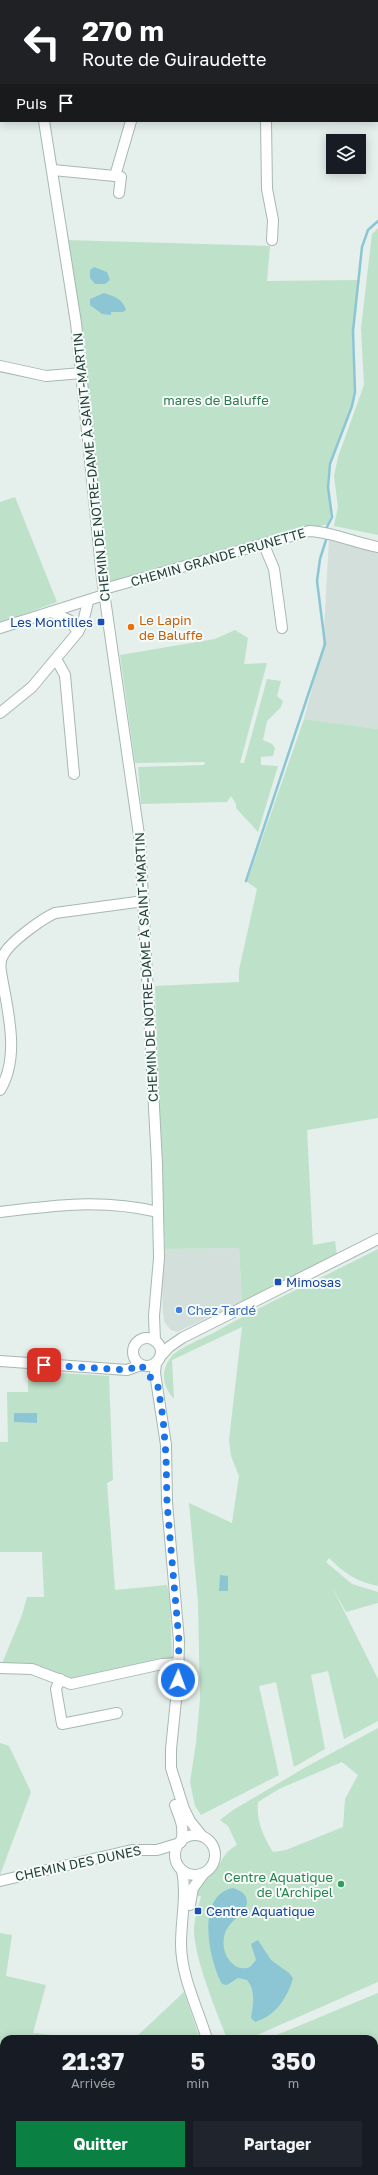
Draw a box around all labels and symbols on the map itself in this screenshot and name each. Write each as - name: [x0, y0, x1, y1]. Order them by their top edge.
- street label: CHEMIN DE NOTRE-DAME À SAINT-MARTIN: [69, 332, 113, 602]
- park label: mares de Baluffe: [163, 392, 269, 408]
- street label: CHEMIN GRANDE PRUNETTE: [129, 524, 307, 590]
- place label: Le Lapin de Baluffe: [139, 612, 203, 643]
- place label: Les Montilles: [10, 614, 93, 630]
- marker: Les Montilles: [96, 617, 106, 627]
- marker: Le Lapin de Baluffe: [126, 622, 136, 632]
- street label: CHEMIN DE NOTRE-DAME À SAINT-MARTIN: [131, 832, 161, 1102]
- place label: Mimosas: [286, 1274, 341, 1290]
- marker: Mimosas: [273, 1277, 283, 1287]
- place label: Chez Tardé: [187, 1302, 256, 1318]
- marker: Chez Tardé: [174, 1305, 184, 1315]
- pin: [27, 1348, 61, 1382]
- position arrow: [157, 1659, 199, 1701]
- street label: CHEMIN DES DUNES: [14, 1842, 142, 1884]
- place label: Centre Aquatique de l'Archipel: [224, 1869, 333, 1900]
- marker: Centre Aquatique de l'Archipel: [336, 1879, 346, 1889]
- place label: Centre Aquatique: [206, 1903, 315, 1919]
- marker: Centre Aquatique: [193, 1906, 203, 1916]

